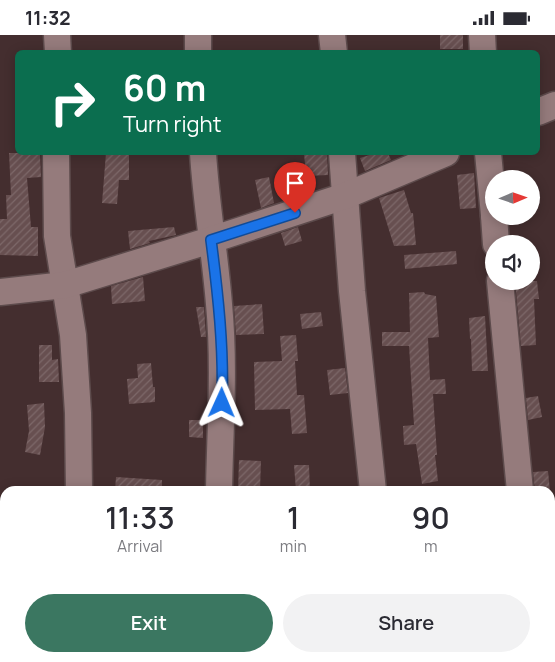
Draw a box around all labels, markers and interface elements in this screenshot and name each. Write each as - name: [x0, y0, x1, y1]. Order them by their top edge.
- text: 11:32: [25, 5, 71, 31]
- text: 60 m: [123, 64, 206, 112]
- icon: right: [40, 70, 105, 135]
- text: Turn right: [123, 109, 221, 139]
- pin: [274, 162, 316, 213]
- icon: arrive: [281, 169, 309, 197]
- north arrow: [485, 170, 540, 225]
- map controls: [485, 170, 540, 290]
- button: sound: [485, 235, 540, 290]
- position arrow: [195, 376, 247, 428]
- text: 11:33: [105, 497, 175, 538]
- text: 1: [287, 497, 300, 538]
- text: 90: [412, 497, 450, 538]
- text: Arrival: [117, 535, 163, 557]
- text: min: [280, 535, 307, 557]
- text: m: [424, 535, 438, 557]
- button: Exit: [25, 594, 273, 652]
- button: Share: [283, 594, 530, 652]

